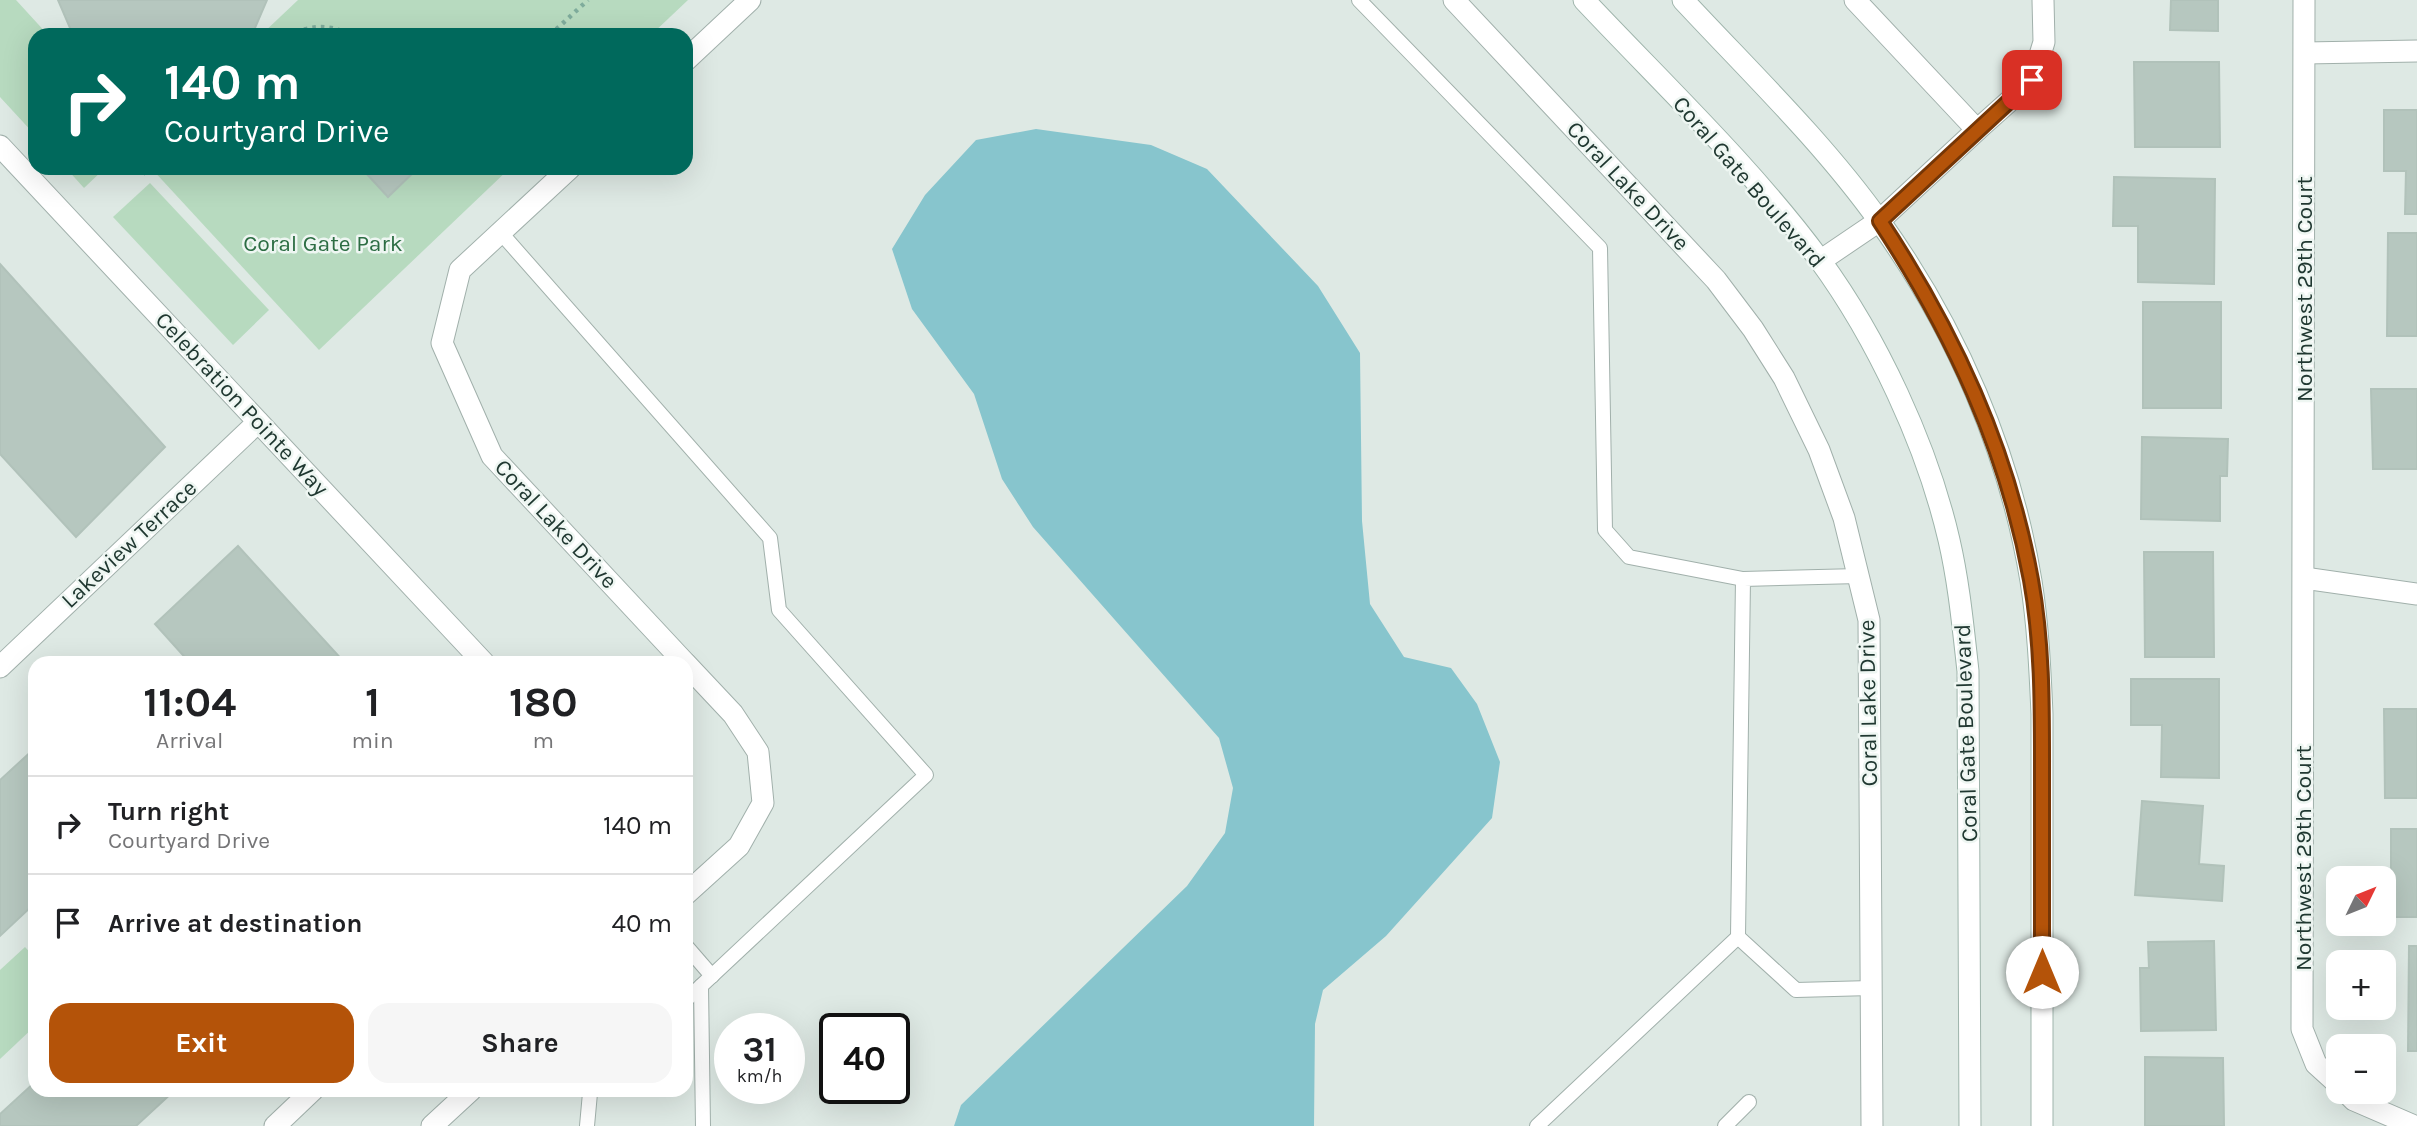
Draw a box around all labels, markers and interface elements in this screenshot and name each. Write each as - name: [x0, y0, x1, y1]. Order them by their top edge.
- pin: [2002, 50, 2062, 110]
- text: 140 m: [164, 54, 301, 111]
- icon: right: [49, 56, 140, 147]
- icon: arrive: [2013, 61, 2051, 99]
- street label: Coral Gate Boulevard: [1667, 91, 1831, 273]
- text: Courtyard Drive: [164, 113, 389, 150]
- street label: Coral Lake Drive: [1561, 116, 1695, 256]
- street label: Northwest 29th Court: [2291, 176, 2318, 402]
- park label: Coral Gate Park: [243, 230, 403, 257]
- street label: Celebration Pointe Way: [150, 307, 334, 502]
- street label: Coral Lake Drive: [489, 454, 623, 594]
- street label: Lakeview Terrace: [56, 474, 202, 614]
- street label: Coral Lake Drive: [1853, 619, 1883, 787]
- street label: Coral Gate Boulevard: [1949, 624, 1983, 842]
- text: 11:04: [143, 677, 236, 727]
- text: 1: [365, 677, 380, 727]
- text: 180: [509, 677, 578, 727]
- text: Arrival: [156, 727, 223, 754]
- text: min: [351, 727, 394, 754]
- text: m: [533, 727, 554, 754]
- street label: Northwest 29th Court: [2290, 745, 2317, 971]
- text: Turn right: [108, 796, 229, 827]
- icon: right: [49, 806, 87, 844]
- text: 140 m: [603, 810, 672, 841]
- text: Courtyard Drive: [108, 827, 270, 854]
- north arrow: [2326, 866, 2396, 936]
- map controls: [2326, 866, 2396, 1104]
- icon: arrive: [49, 904, 87, 942]
- text: Arrive at destination: [108, 908, 362, 939]
- text: 40 m: [612, 908, 672, 939]
- position arrow: [2005, 935, 2079, 1009]
- button: +: [2326, 950, 2396, 1020]
- button: Exit: [49, 1003, 354, 1083]
- button: Share: [368, 1003, 672, 1083]
- speed limit sign: 40: [819, 1013, 910, 1104]
- text: 31: [742, 1029, 777, 1070]
- button: −: [2326, 1034, 2396, 1104]
- text: km/h: [737, 1065, 782, 1087]

